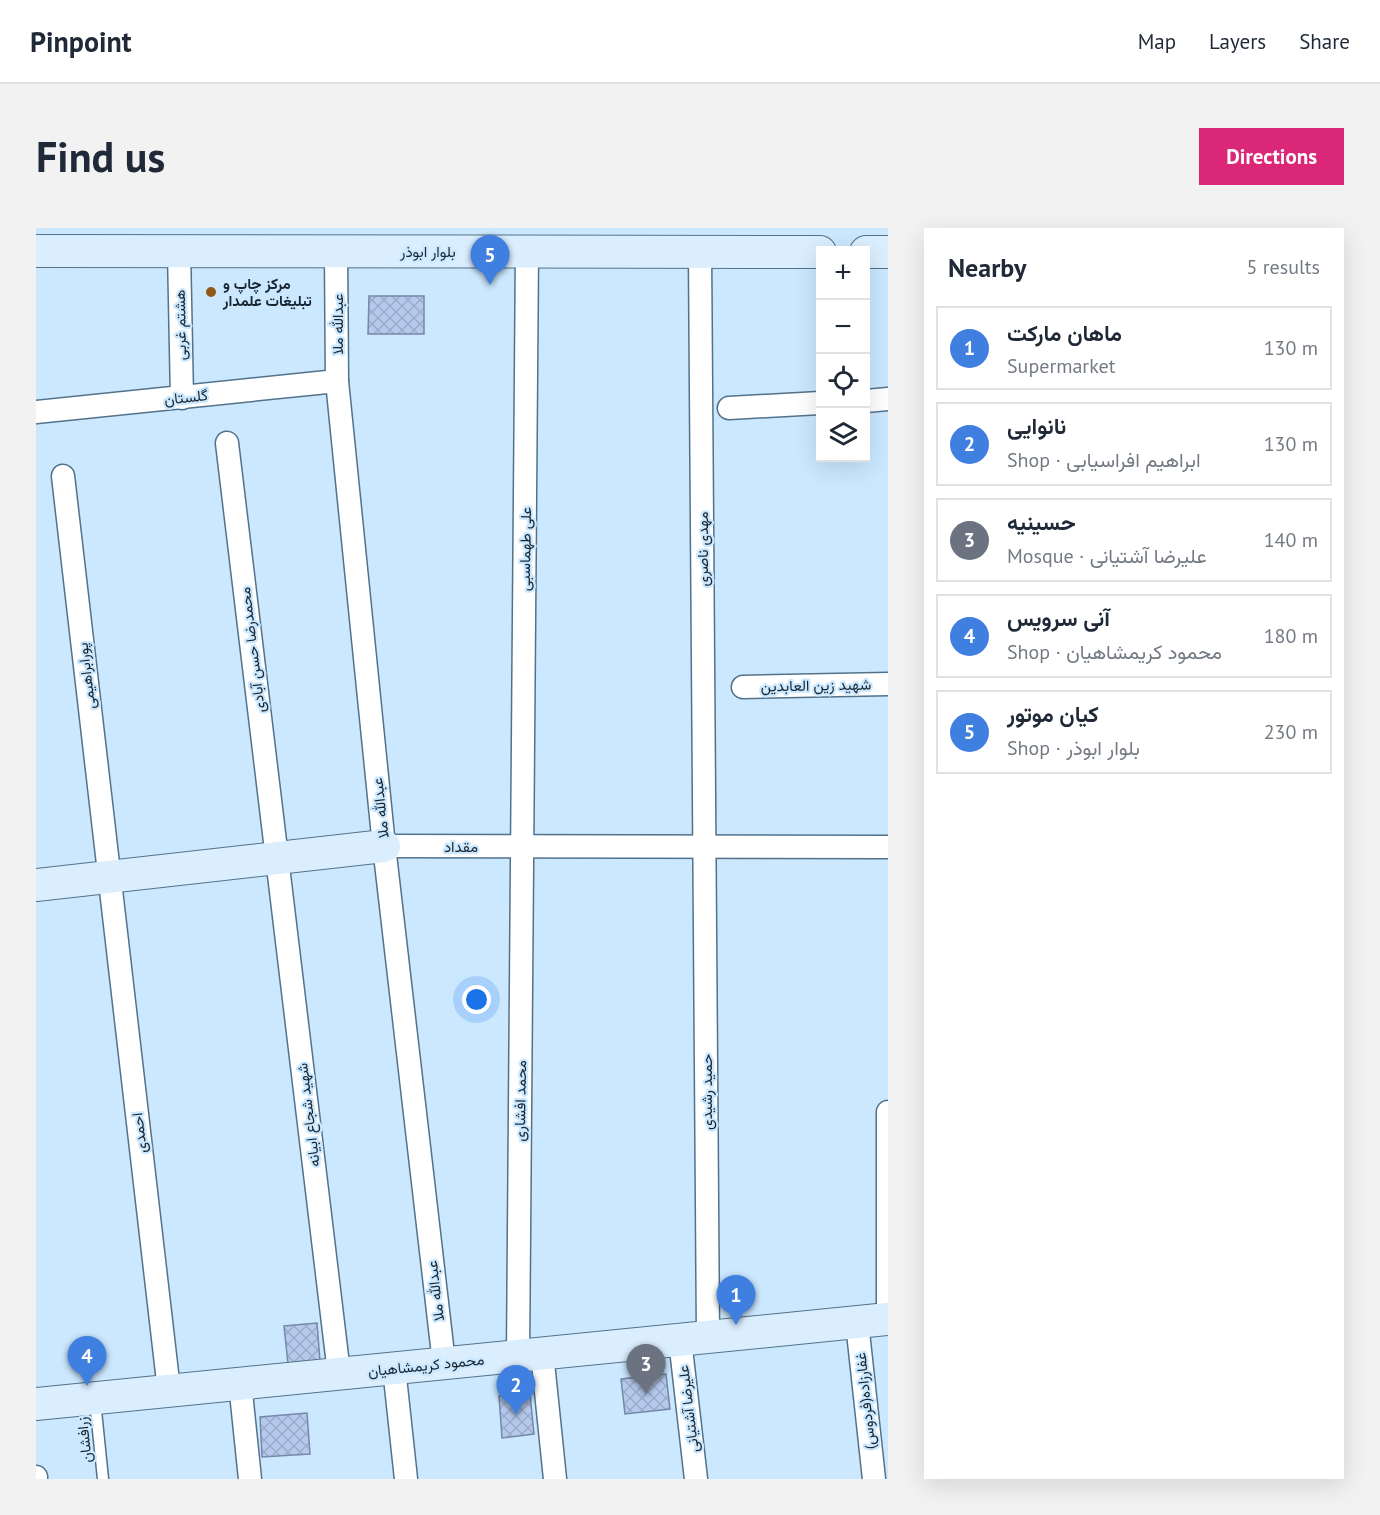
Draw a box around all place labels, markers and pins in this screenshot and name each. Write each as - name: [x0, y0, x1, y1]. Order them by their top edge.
- pin: 5: [470, 236, 510, 285]
- place label: مرکز چاپ و تبلیغات علمدار: [222, 274, 312, 310]
- marker: مرکز چاپ و تبلیغات علمدار: [204, 285, 218, 299]
- pin: 1: [716, 1276, 756, 1325]
- pin: 4: [68, 1336, 106, 1386]
- pin: 3: [626, 1344, 666, 1394]
- pin: 2: [496, 1366, 536, 1415]

